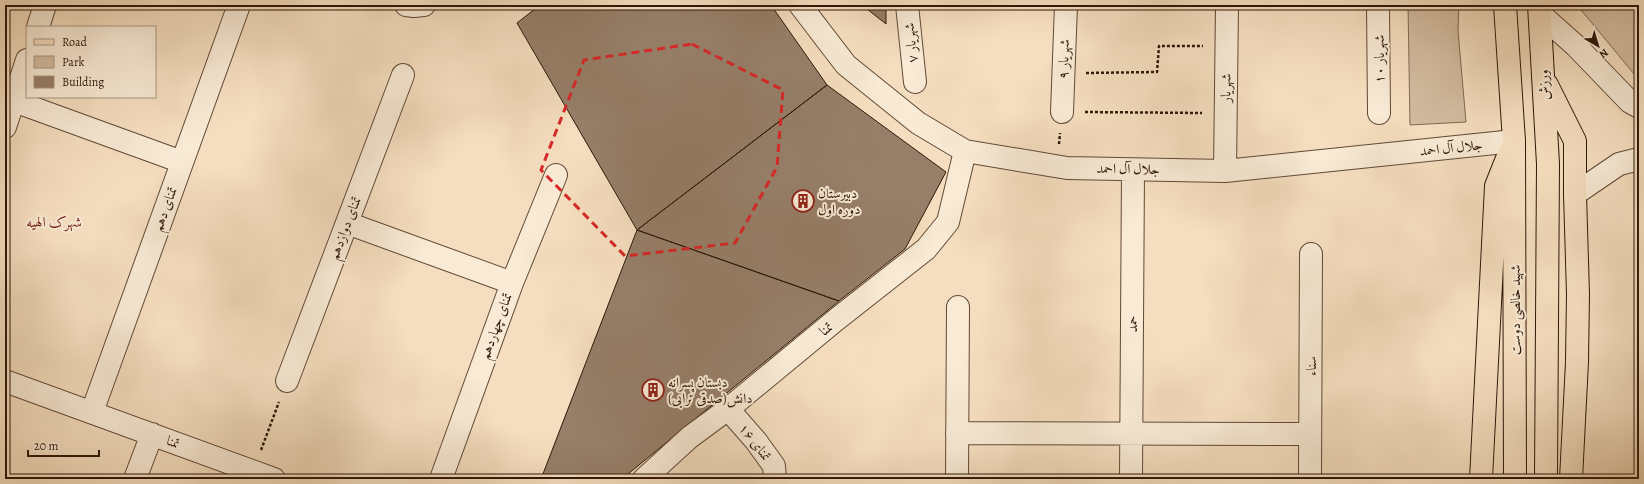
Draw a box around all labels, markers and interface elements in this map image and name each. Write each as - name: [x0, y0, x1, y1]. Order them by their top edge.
- street label: شهریار ۷: [899, 22, 923, 64]
- legend: [26, 26, 156, 98]
- north arrow: [1578, 26, 1618, 66]
- text: Road: [62, 34, 88, 50]
- street label: شهریار ۱۰: [1370, 35, 1389, 83]
- street label: شهریار ۹: [1054, 38, 1074, 79]
- text: N: [1596, 45, 1612, 62]
- text: Park: [62, 54, 85, 70]
- street label: ورزش: [1534, 69, 1554, 101]
- street label: شهریار: [1216, 73, 1236, 105]
- text: Building: [62, 74, 104, 90]
- street label: جلال آل احمد: [1418, 135, 1484, 161]
- street label: جلال آل احمد: [1096, 159, 1160, 179]
- street label: تمنای دهم: [148, 184, 186, 235]
- place label: دبیرستان دوره اول: [818, 184, 861, 219]
- building icon: دبیرستان دوره اول: [790, 188, 816, 214]
- street label: تمنای دوازدهم: [324, 193, 370, 264]
- district label: شهرک الهیه: [26, 212, 82, 232]
- street label: شهید خالصی دوست: [1506, 265, 1525, 355]
- street label: تمنای چهاردهم: [475, 290, 521, 363]
- street label: حمد: [1123, 316, 1142, 332]
- street label: تمنا: [815, 318, 837, 340]
- street label: سناء: [1302, 356, 1321, 376]
- place label: دبستان پسرانه دانش(صدقی ترابی): [668, 373, 753, 408]
- building icon: دبستان پسرانه دانش(صدقی ترابی): [640, 377, 666, 403]
- street label: تمنای ۱۶: [734, 419, 776, 465]
- street label: تمنا: [164, 431, 182, 453]
- scale bar: [28, 432, 99, 458]
- text: 20 m: [34, 438, 58, 454]

